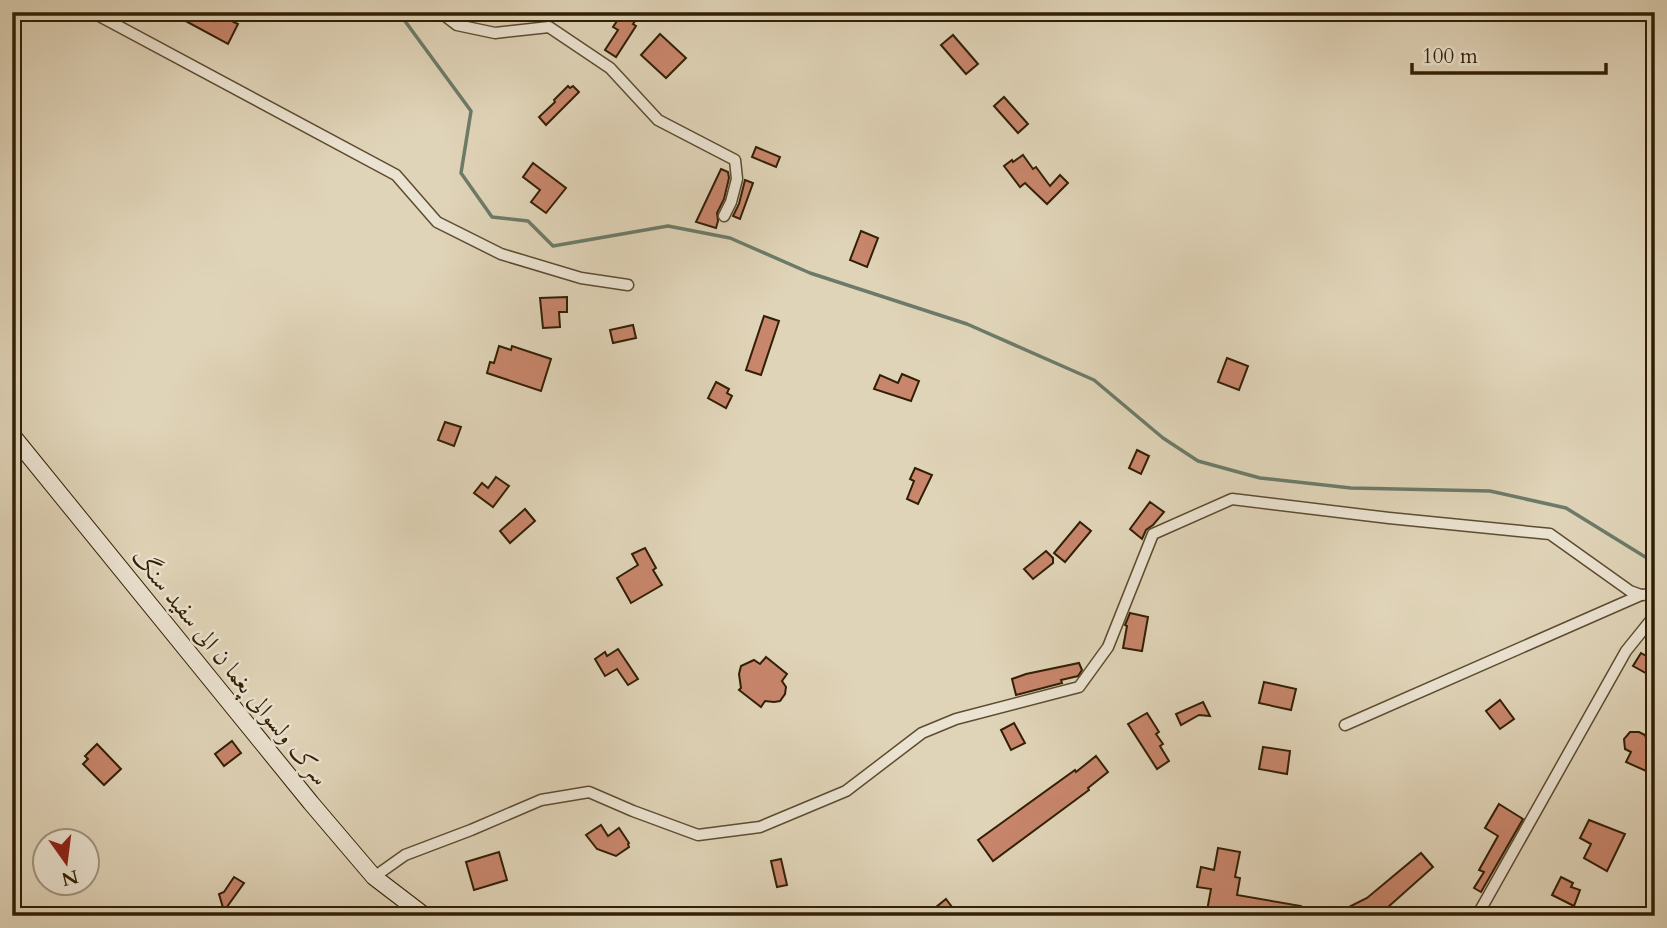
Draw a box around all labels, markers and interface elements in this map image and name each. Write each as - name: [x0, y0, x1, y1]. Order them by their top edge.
- scale bar: [1412, 32, 1606, 76]
- text: 100 m: [1422, 42, 1478, 71]
- street label: سرک ولسوالی پغما ن الی سفید سنگ: [124, 541, 336, 793]
- north arrow: [32, 827, 102, 897]
- text: N: [58, 863, 81, 892]

